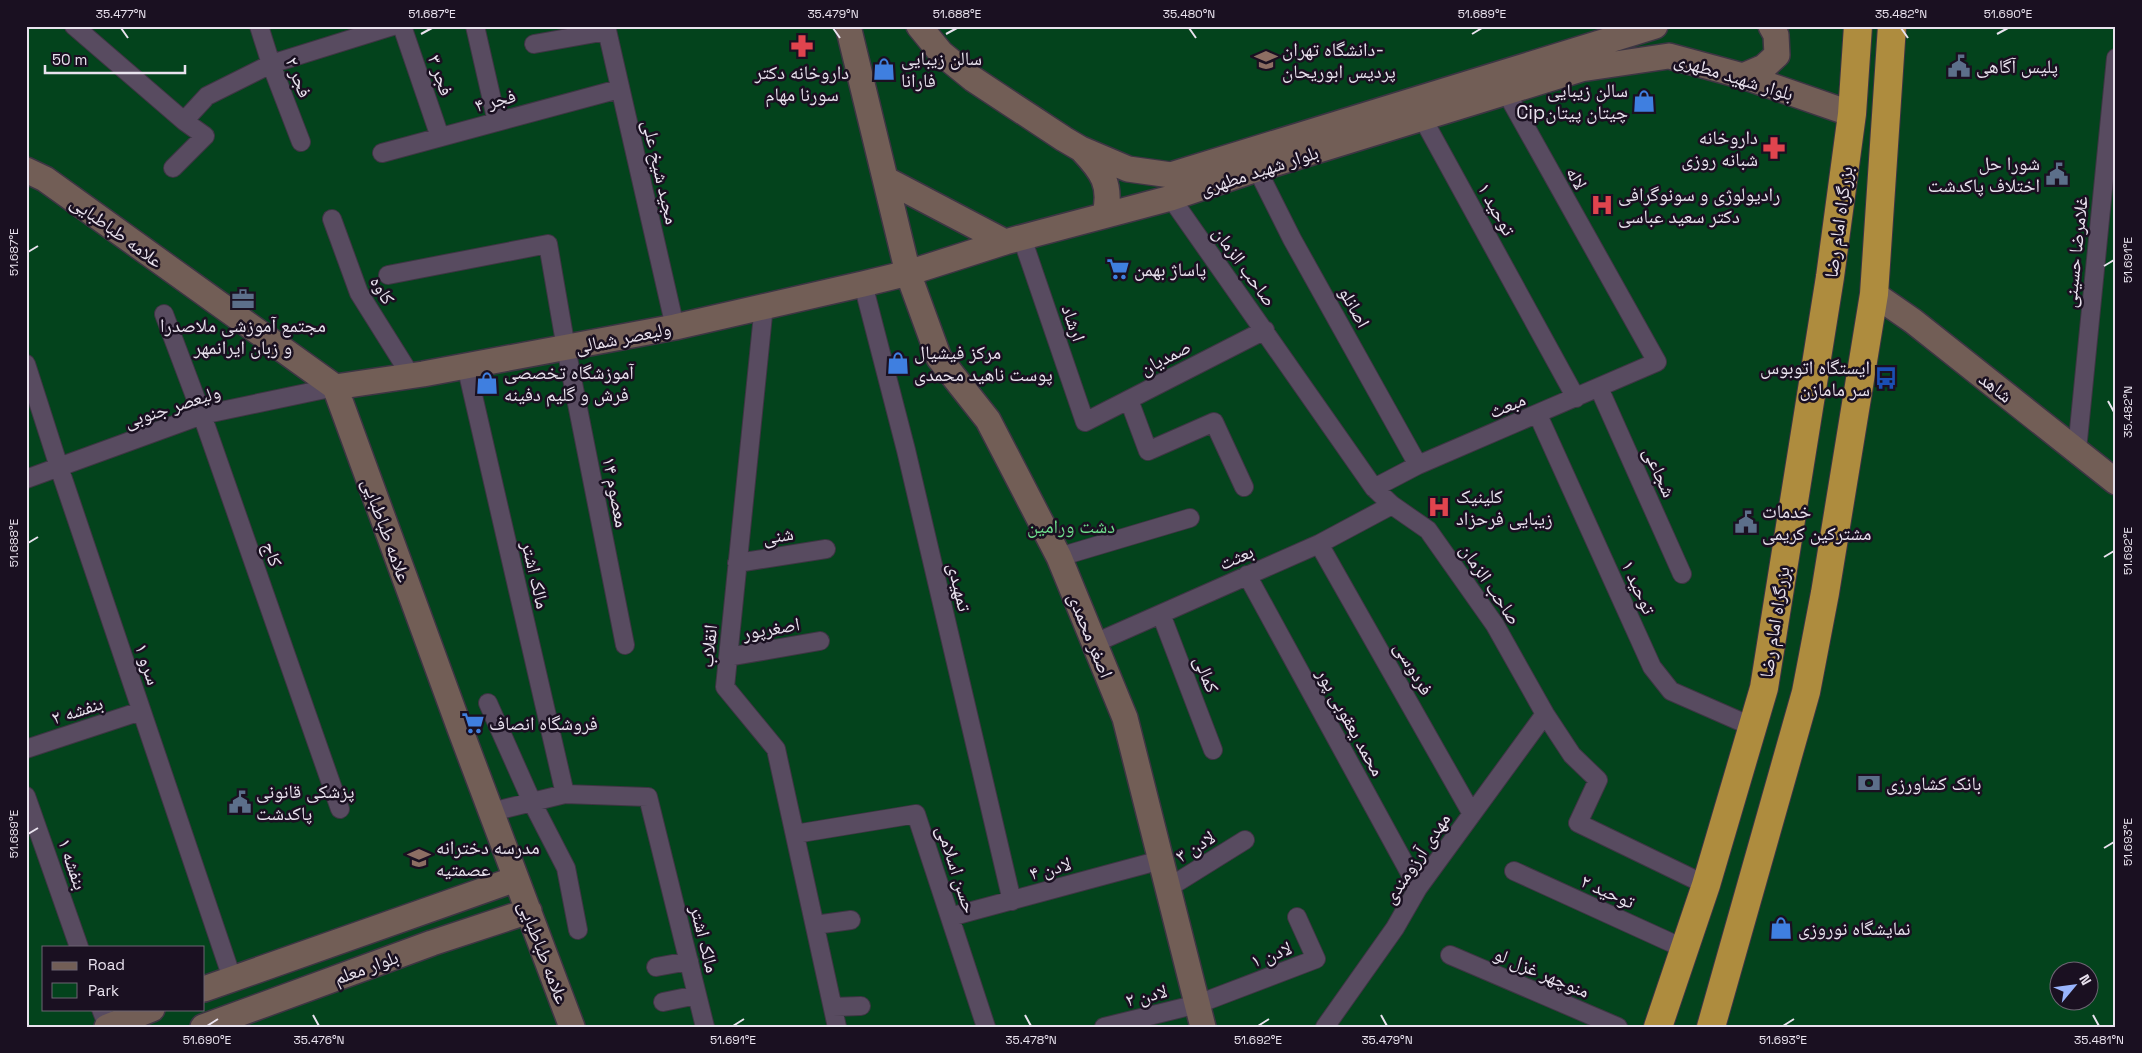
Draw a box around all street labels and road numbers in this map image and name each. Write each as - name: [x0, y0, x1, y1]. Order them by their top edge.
- street label: بلوار شهید مطهری: [1671, 47, 1796, 106]
- street label: فجر ۳: [422, 51, 459, 99]
- street label: فجر ۲: [279, 53, 318, 101]
- street label: فجر ۴: [472, 83, 519, 118]
- street label: مجید شیخ علی: [636, 118, 685, 227]
- street label: بلوار شهید مطهری: [1197, 140, 1322, 201]
- street label: لاله: [1560, 162, 1593, 194]
- street label: بزرگراه امام رضا: [1818, 165, 1860, 280]
- street label: توحید ۱: [1472, 178, 1521, 240]
- street label: علامه طباطبایی: [65, 189, 168, 274]
- street label: غلامرضا حسینی: [2057, 195, 2094, 309]
- street label: صاحب الزمان: [1207, 221, 1282, 311]
- street label: کاوه: [364, 271, 401, 309]
- street label: اصانلو: [1333, 282, 1376, 332]
- street label: ارشاد: [1056, 302, 1091, 345]
- street label: ولیعصر شمالی: [573, 316, 673, 359]
- street label: صمدیان: [1135, 334, 1195, 381]
- street label: شاهد: [1974, 366, 2018, 408]
- street label: ولیعصر جنوبی: [121, 379, 223, 434]
- street label: مبعث: [1485, 387, 1529, 424]
- street label: شجاعی: [1637, 443, 1682, 501]
- street label: ۱۴ معصوم: [595, 455, 635, 530]
- street label: علامه طباطبایی: [356, 475, 417, 586]
- street label: شنی: [761, 521, 795, 550]
- street label: کاج: [257, 538, 288, 570]
- street label: مالک اشتر: [515, 538, 555, 611]
- street label: بعثت: [1215, 539, 1257, 576]
- street label: صاحب الزمان: [1454, 539, 1527, 630]
- street label: توحید ۱: [1616, 556, 1662, 619]
- street label: تمهیدی: [942, 560, 977, 614]
- street label: بزرگراه امام رضا: [1753, 565, 1797, 680]
- street label: اصغر محمدی: [1062, 589, 1119, 681]
- street label: اصغرپور: [739, 611, 802, 646]
- street label: انقلاب: [694, 623, 723, 669]
- street label: فردوسی: [1388, 637, 1439, 700]
- street label: سرو ۱: [129, 640, 166, 688]
- street label: کمالی: [1188, 652, 1225, 696]
- street label: محمد یعقوبی پور: [1310, 663, 1390, 781]
- street label: بنفشه ۲: [48, 690, 106, 731]
- street label: مهدی آرزومندی: [1377, 808, 1456, 909]
- street label: حسن اسلامی: [931, 822, 982, 916]
- street label: لادن ۳: [1171, 825, 1220, 868]
- street label: بنفشه ۱: [52, 835, 93, 893]
- street label: لادن ۴: [1026, 851, 1074, 886]
- street label: توحید ۲: [1577, 868, 1639, 915]
- street label: علامه طباطبایی: [512, 897, 575, 1008]
- street label: مالک اشتر: [684, 902, 725, 975]
- street label: لادن ۱: [1247, 935, 1295, 974]
- street label: منوچهر غزل لو: [1490, 941, 1593, 1004]
- street label: بلوار معلم: [331, 944, 402, 991]
- street label: لادن ۲: [1123, 978, 1170, 1013]

